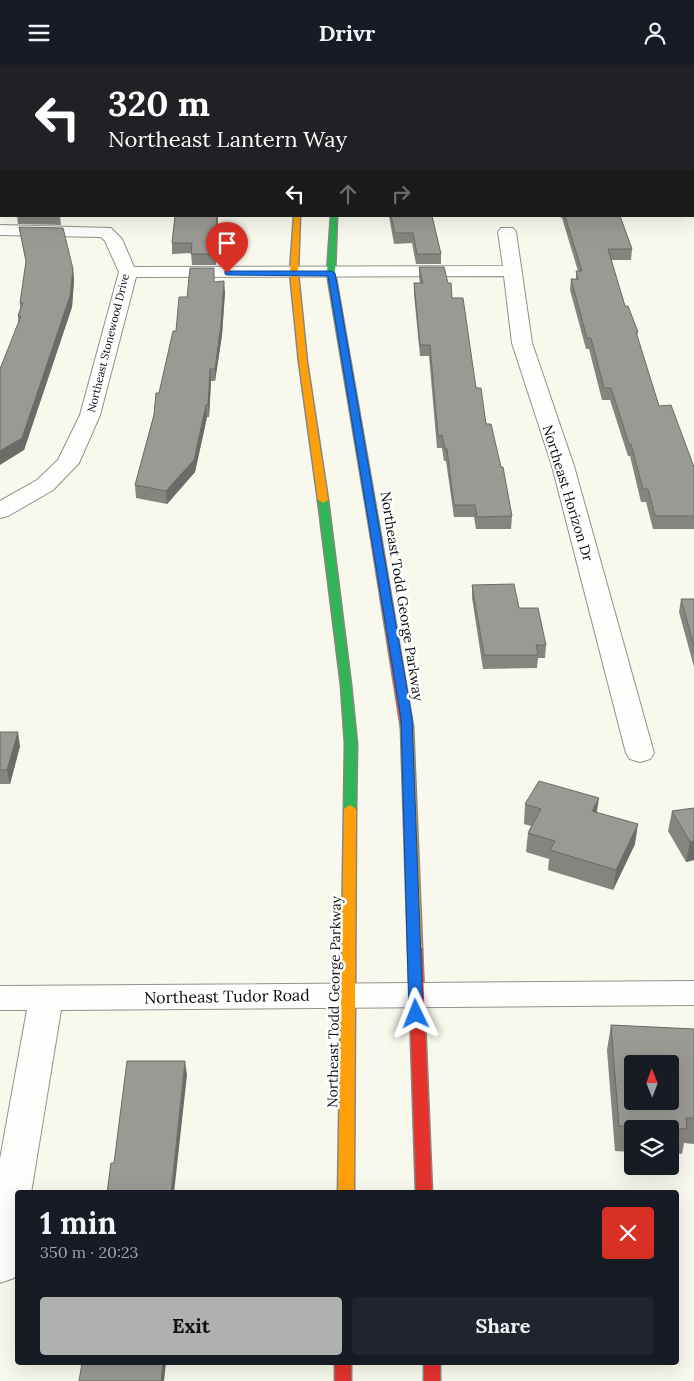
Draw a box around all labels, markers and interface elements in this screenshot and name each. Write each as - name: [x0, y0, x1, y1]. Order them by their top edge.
- icon: menu: [25, 19, 53, 47]
- text: Drivr: [319, 19, 375, 47]
- icon: person: [641, 19, 669, 47]
- text: 320 m: [108, 81, 210, 126]
- icon: left: [25, 85, 90, 150]
- text: Northeast Lantern Way: [108, 125, 347, 153]
- icon: left: [281, 180, 309, 208]
- icon: ahead: [334, 180, 362, 208]
- icon: right: [387, 180, 415, 208]
- pin: [206, 222, 248, 273]
- icon: arrive: [213, 229, 241, 257]
- street label: Northeast Stonewood Drive: [84, 272, 132, 414]
- street label: Northeast Horizon Dr: [539, 423, 597, 563]
- street label: Northeast Todd George Parkway: [377, 490, 428, 703]
- street label: Northeast Todd George Parkway: [323, 895, 345, 1108]
- street label: Northeast Tudor Road: [144, 985, 310, 1007]
- position arrow: [389, 987, 441, 1039]
- north arrow: [624, 1055, 679, 1110]
- map controls: [624, 1055, 679, 1175]
- button: layers: [624, 1120, 679, 1175]
- text: 1 min: [40, 1204, 117, 1242]
- button: close: [602, 1207, 654, 1259]
- text: 350 m · 20:23: [40, 1242, 138, 1262]
- button: Exit: [40, 1297, 342, 1355]
- button: Share: [352, 1297, 654, 1355]

